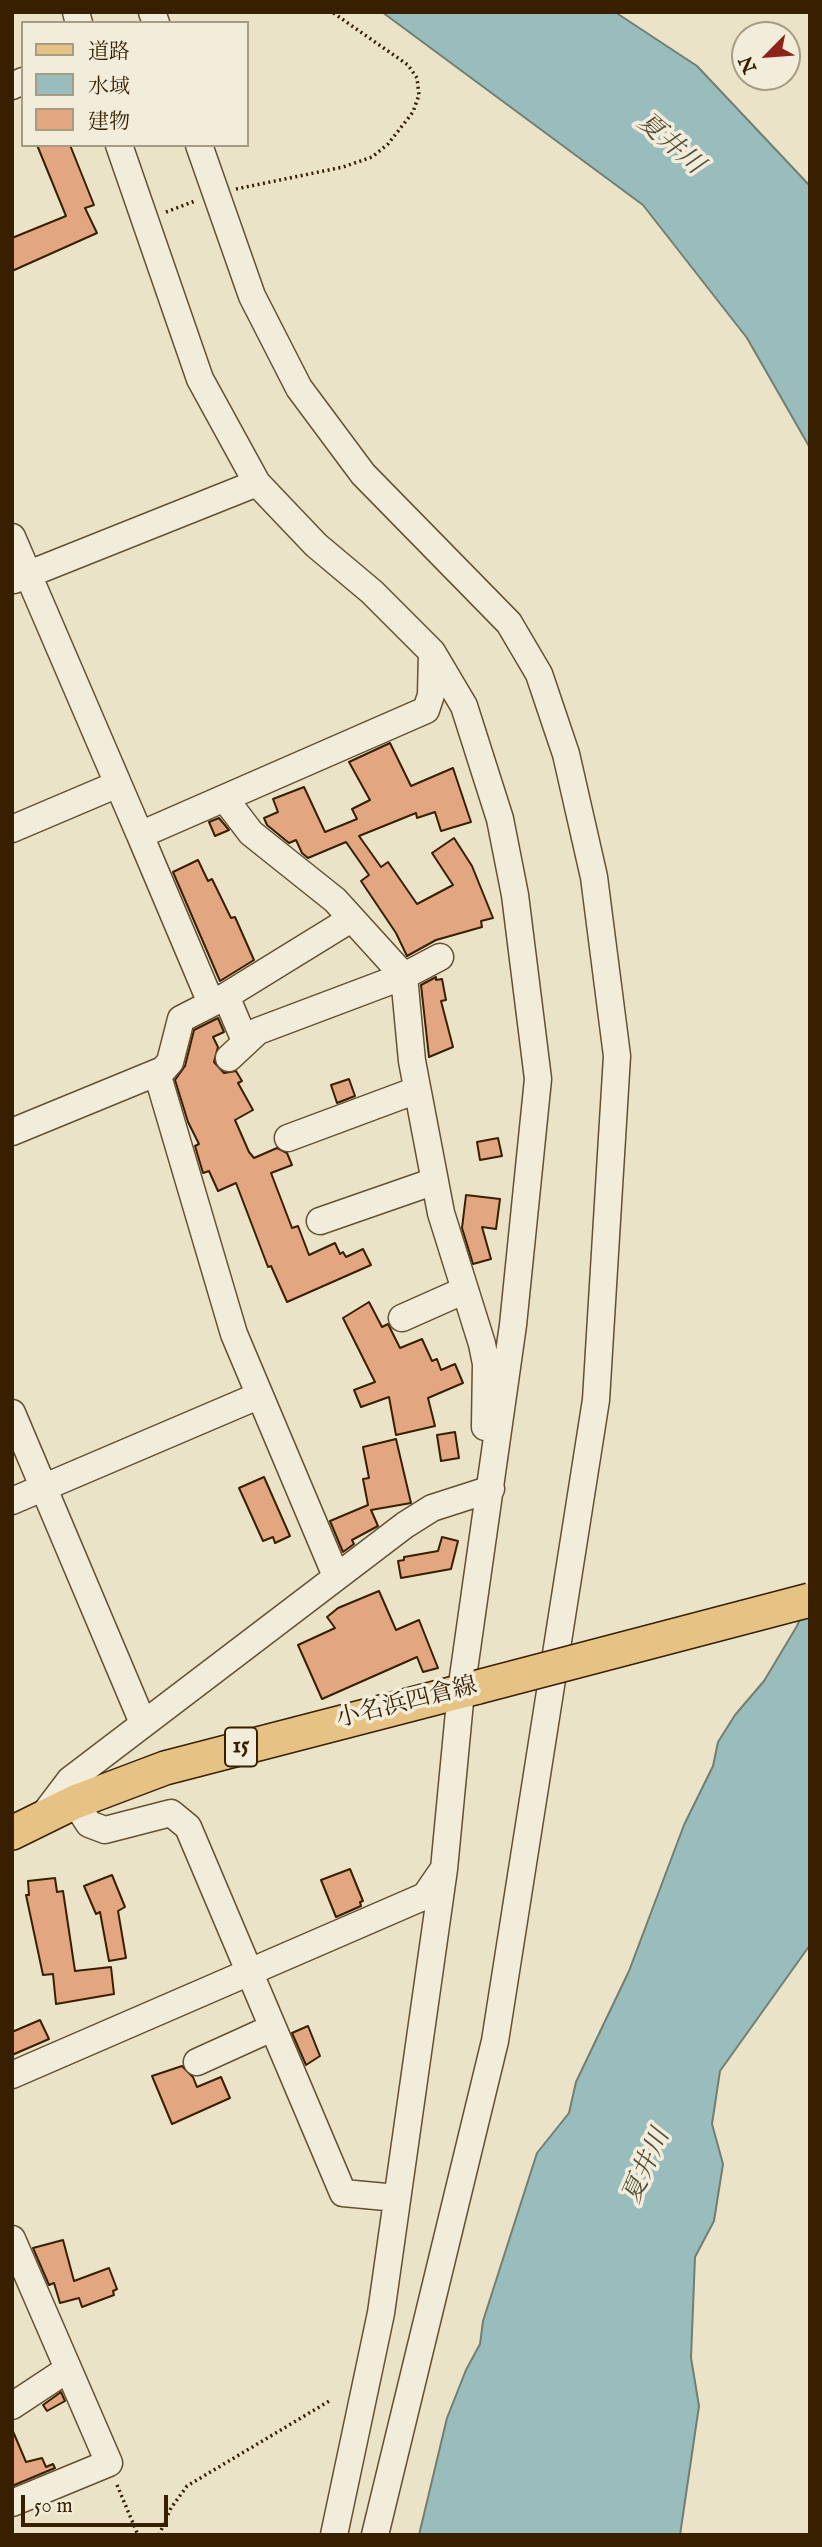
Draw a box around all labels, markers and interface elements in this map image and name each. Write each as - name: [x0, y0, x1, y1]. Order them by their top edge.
- legend: [21, 21, 248, 147]
- north arrow: [731, 21, 801, 91]
- text: 道路: [88, 39, 130, 66]
- text: N: [734, 52, 763, 77]
- text: 水域: [88, 74, 130, 101]
- water label: 夏井川: [629, 108, 709, 182]
- text: 建物: [88, 109, 130, 136]
- street label: 小名浜四倉線: [334, 1673, 480, 1735]
- road number: 15: [225, 1728, 257, 1766]
- water label: 夏井川: [618, 2125, 678, 2209]
- scale bar: [24, 2480, 172, 2524]
- text: 50 m: [34, 2493, 73, 2520]

